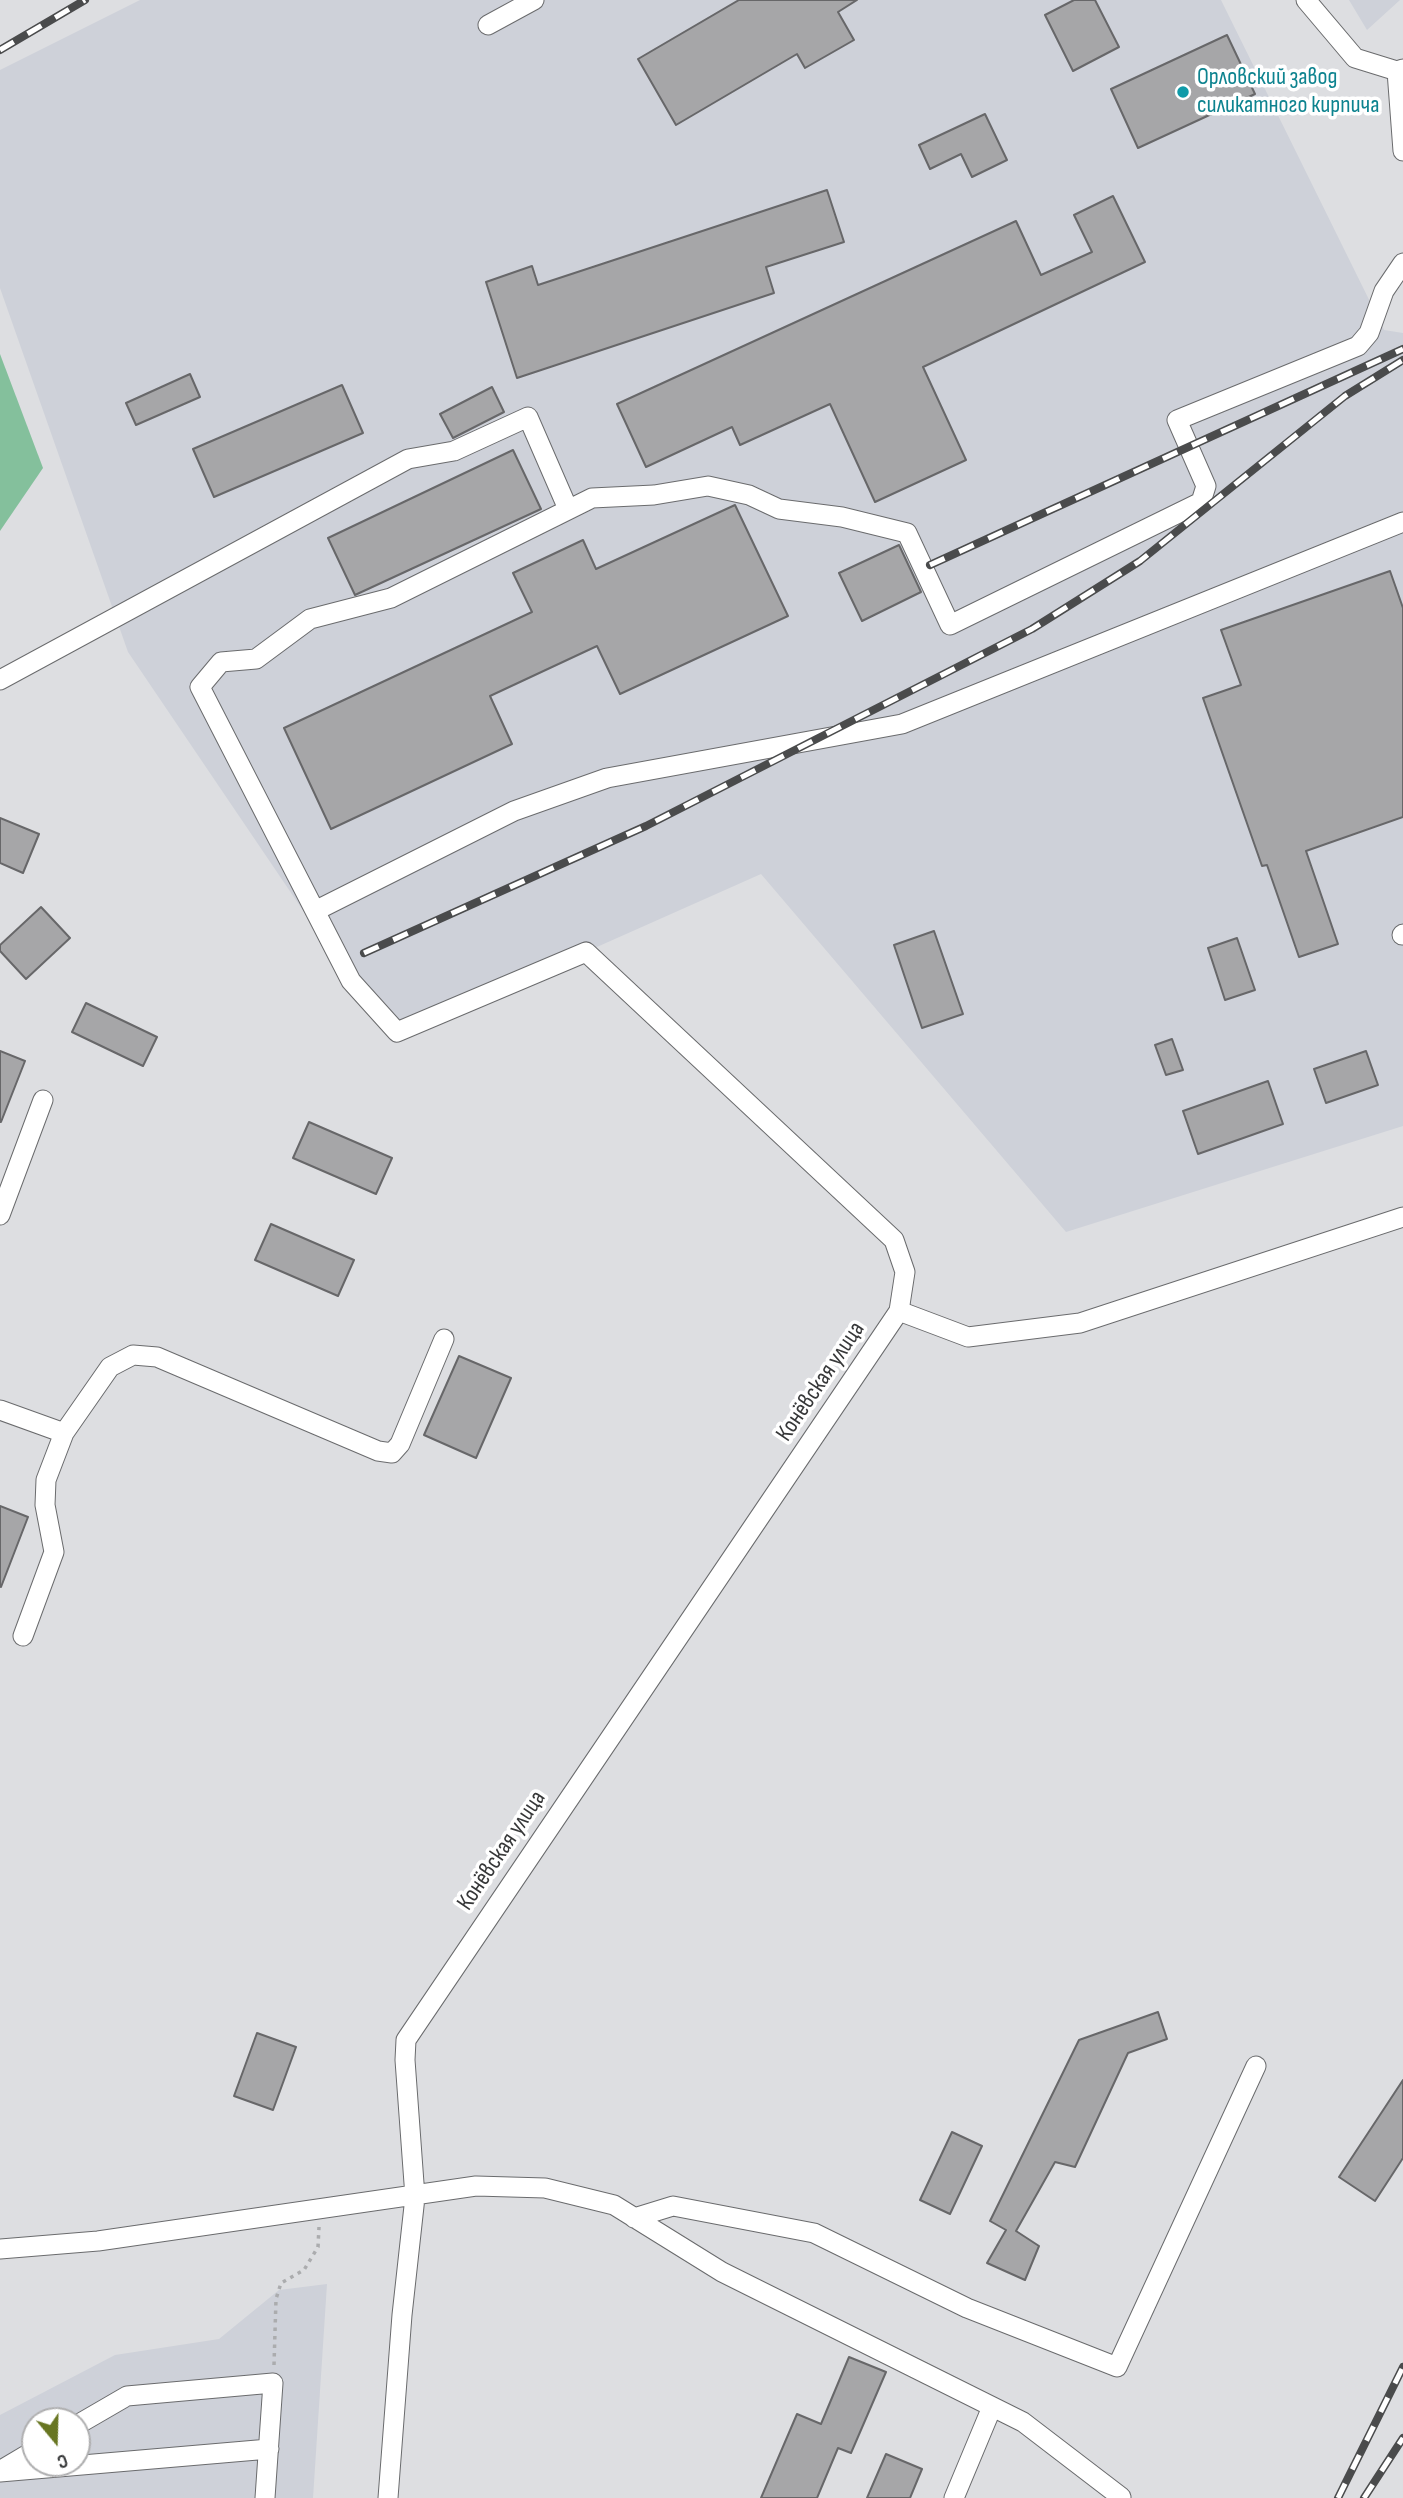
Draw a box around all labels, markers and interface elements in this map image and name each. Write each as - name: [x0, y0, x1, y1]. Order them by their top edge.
- place label: Орловский завод силикатного кирпича: [1197, 64, 1379, 120]
- marker: Орловский завод силикатного кирпича: [1175, 84, 1191, 100]
- street label: Конёвская улица: [770, 1317, 872, 1447]
- street label: Конёвская улица: [451, 1786, 553, 1916]
- north arrow: [21, 2407, 91, 2477]
- text: С: [54, 2448, 71, 2473]

